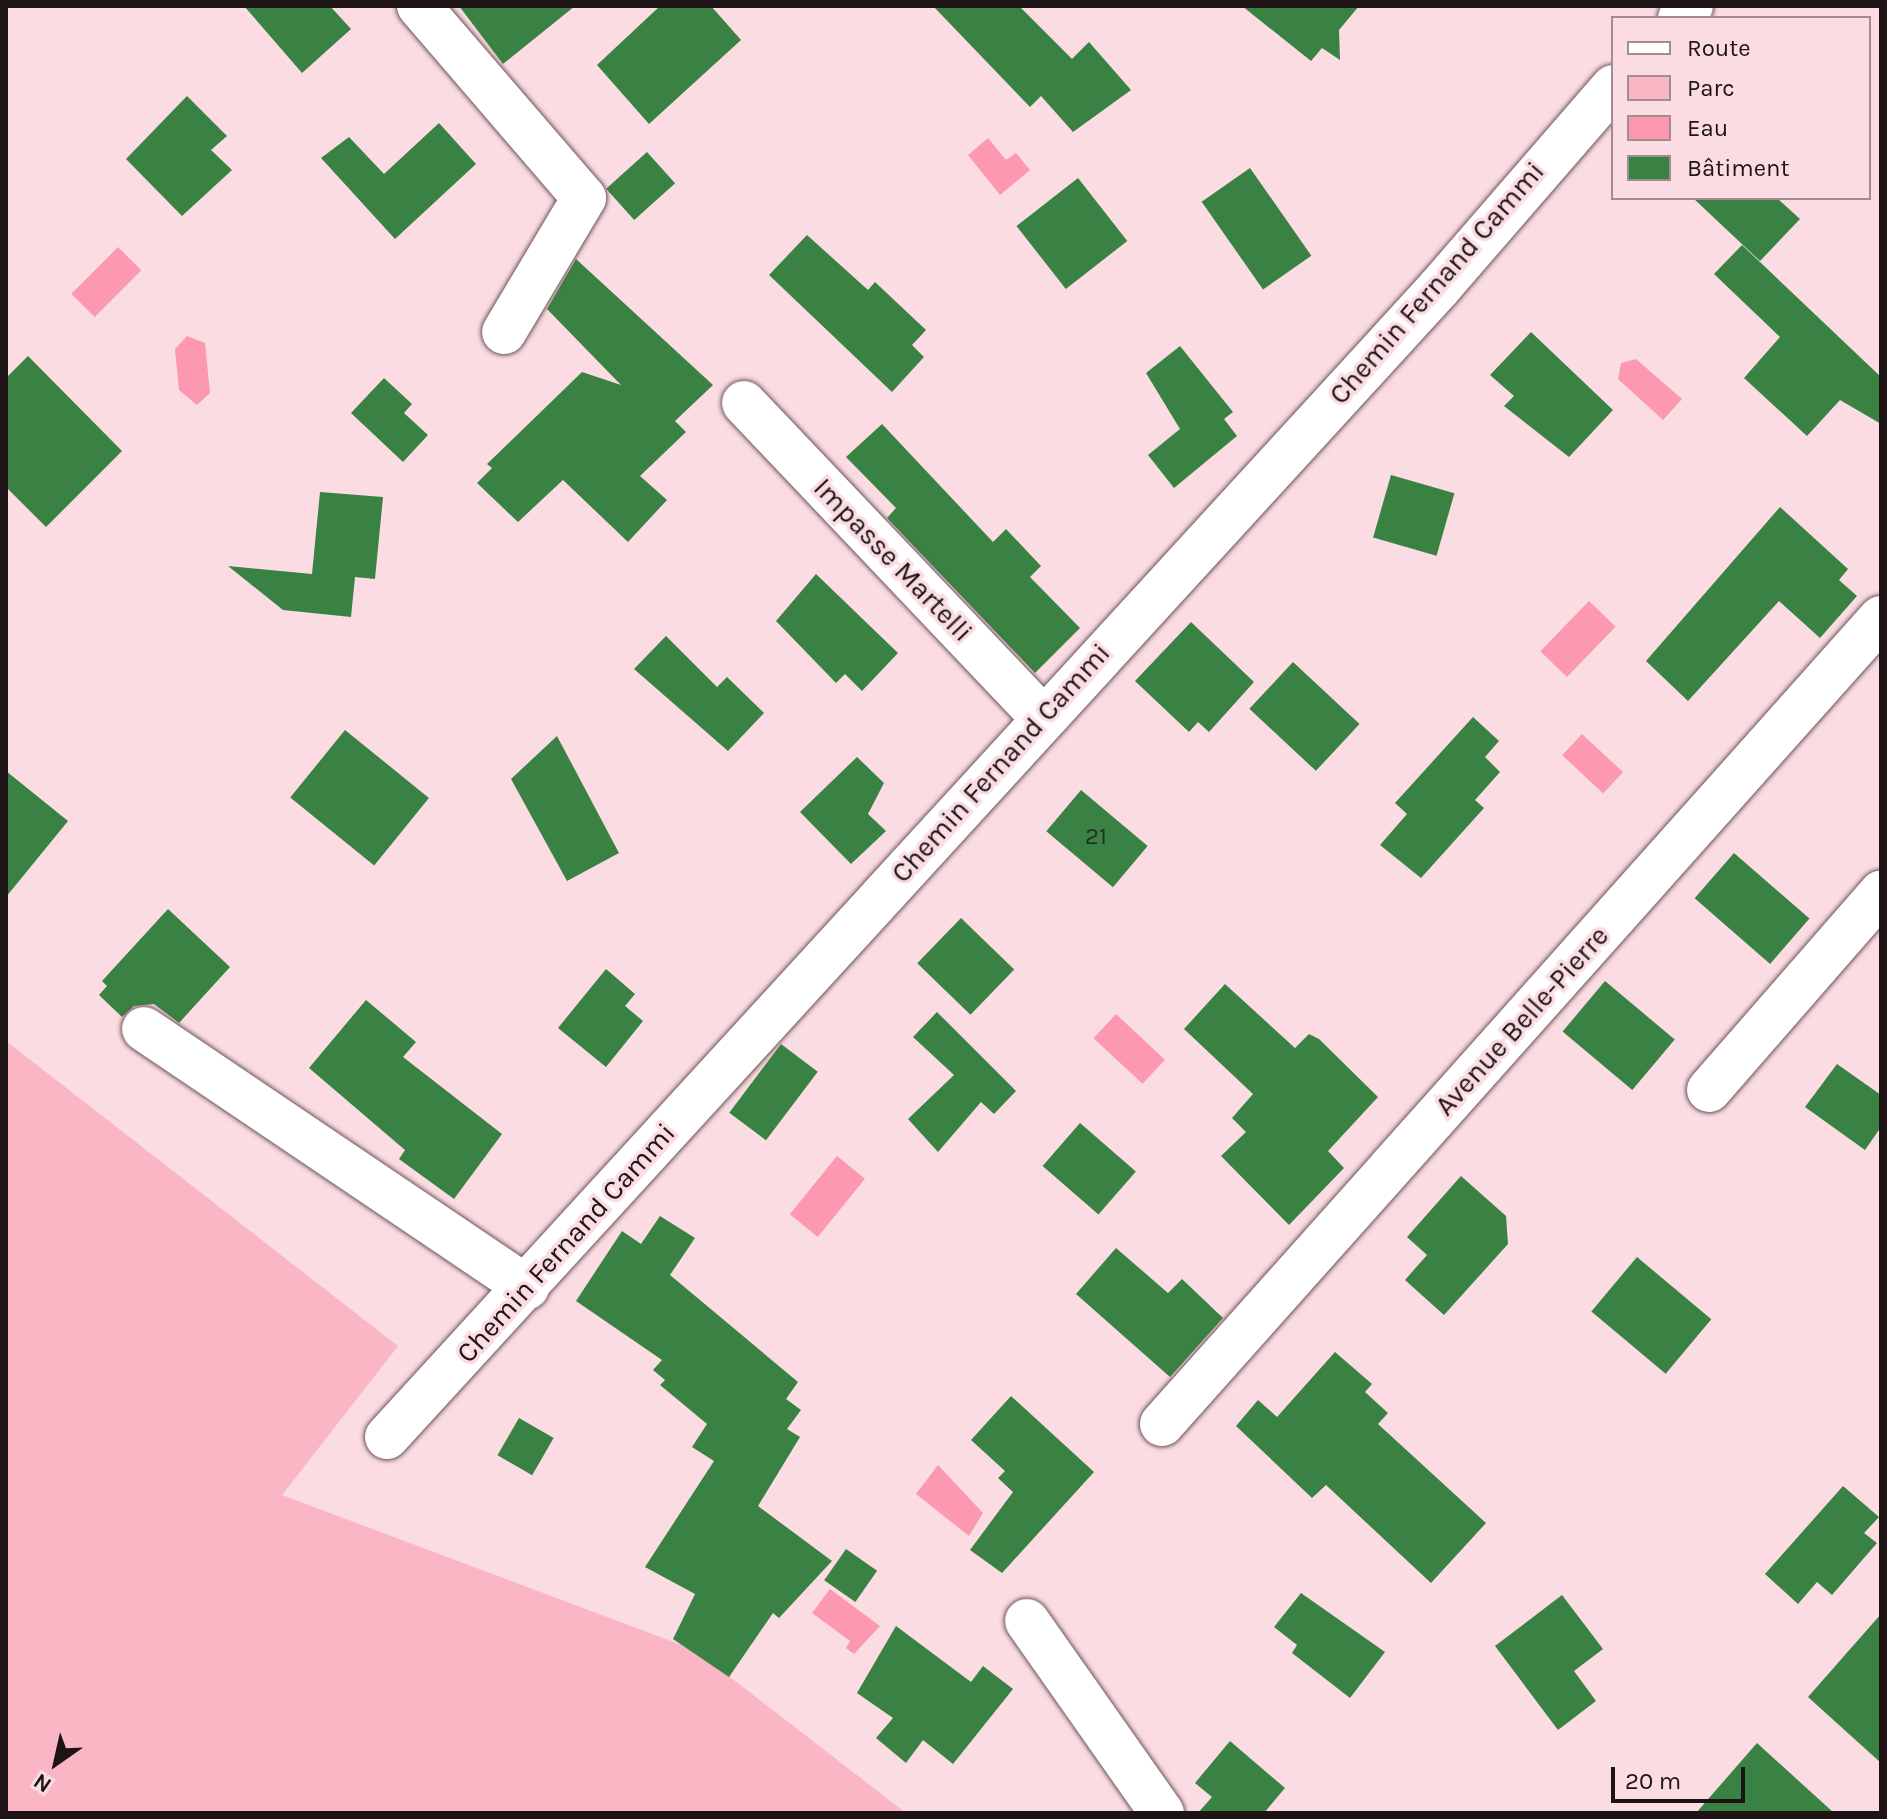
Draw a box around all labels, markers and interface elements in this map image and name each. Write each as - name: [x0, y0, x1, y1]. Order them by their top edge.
- legend: [1611, 16, 1871, 200]
- text: Route: [1687, 34, 1751, 62]
- text: Parc: [1687, 74, 1735, 102]
- text: Eau: [1687, 114, 1728, 142]
- text: Bâtiment: [1687, 154, 1790, 182]
- street label: Chemin Fernand Cammi: [1322, 155, 1552, 411]
- street label: Impasse Martelli: [806, 471, 980, 649]
- street label: Chemin Fernand Cammi: [885, 636, 1117, 890]
- house number: 21: [1085, 823, 1107, 851]
- street label: Avenue Belle-Pierre: [1428, 919, 1616, 1123]
- street label: Chemin Fernand Cammi: [450, 1116, 682, 1370]
- north arrow: [16, 1723, 96, 1803]
- scale bar: [1615, 1751, 1749, 1801]
- text: 20 m: [1625, 1767, 1681, 1795]
- text: N: [29, 1768, 56, 1798]

